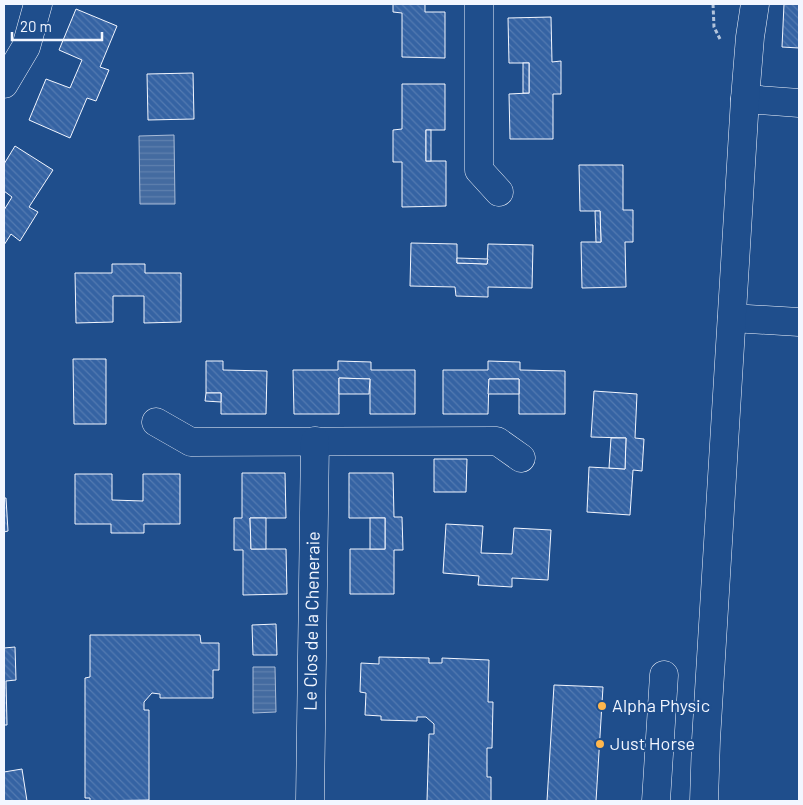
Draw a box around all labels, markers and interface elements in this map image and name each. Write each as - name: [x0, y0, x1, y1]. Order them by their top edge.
- scale bar: [12, 10, 102, 42]
- text: 20 m: [20, 17, 52, 35]
- street label: Le Clos de la Cheneraie: [298, 531, 324, 711]
- place label: Alpha Physic: [612, 694, 710, 716]
- marker: Alpha Physic: [596, 700, 608, 712]
- place label: Just Horse: [610, 732, 695, 754]
- marker: Just Horse: [594, 738, 606, 750]

